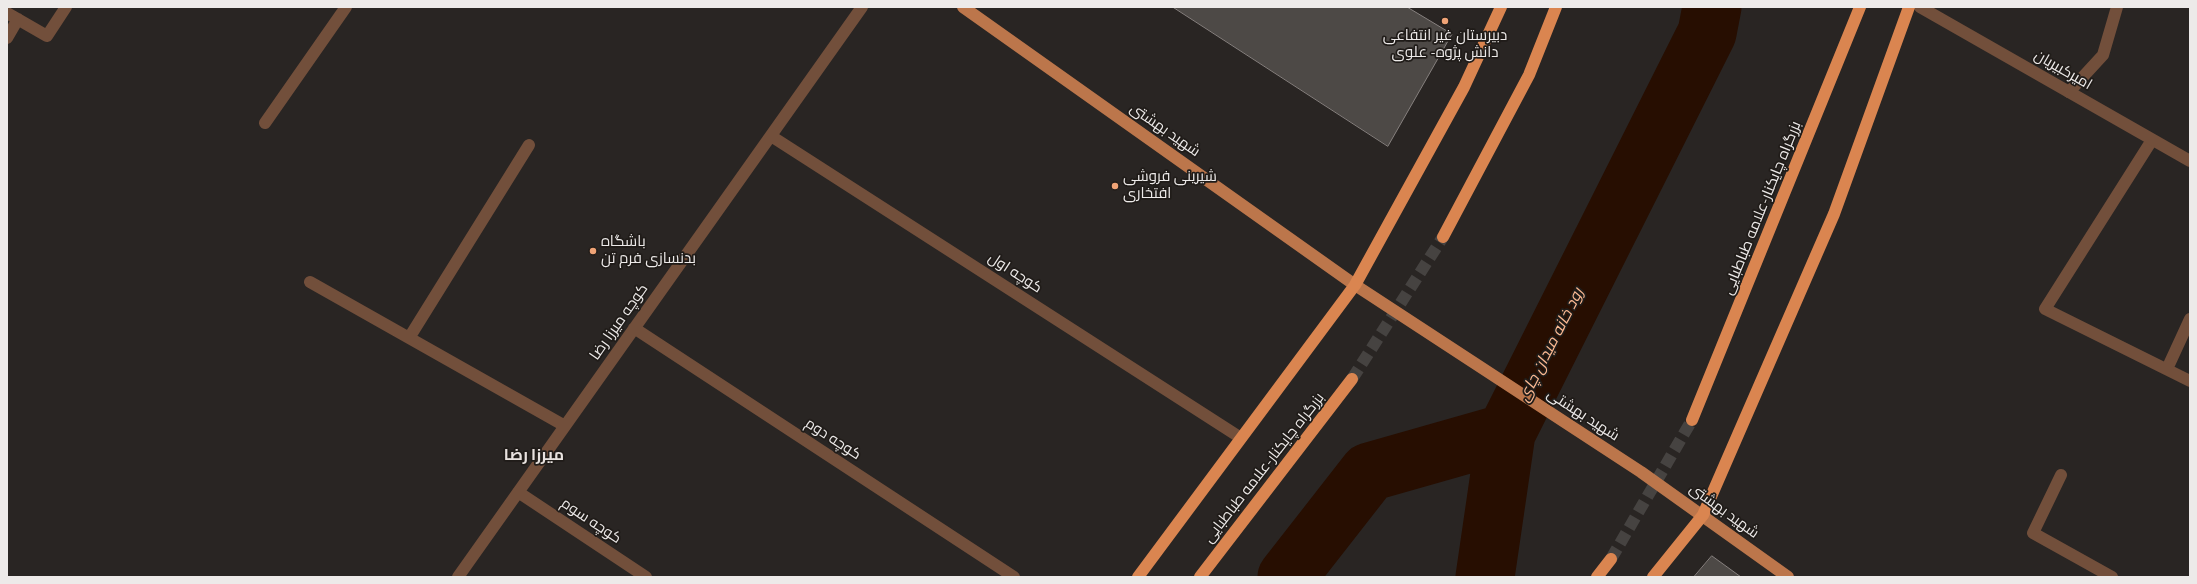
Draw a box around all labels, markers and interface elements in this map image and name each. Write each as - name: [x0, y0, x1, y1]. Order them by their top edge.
- marker: دبیرستان غیر انتفاعی دانش پژوه- علوی: [1440, 16, 1450, 26]
- place label: دبیرستان غیر انتفاعی دانش پژوه- علوی: [1383, 27, 1507, 62]
- street label: امیرکبیریان: [2031, 46, 2095, 94]
- street label: شهید بهشتى: [1126, 99, 1204, 161]
- street label: بزرگراه چایکنار-علامه طباطبایی: [1719, 119, 1805, 297]
- place label: شیرینی فروشی افتخاری: [1123, 168, 1217, 203]
- marker: شیرینی فروشی افتخاری: [1110, 181, 1120, 191]
- place label: باشگاه بدنسازی فرم تن: [601, 233, 696, 268]
- marker: باشگاه بدنسازی فرم تن: [588, 246, 598, 256]
- street label: کوچه اول: [985, 249, 1045, 297]
- street label: کوچه میرزا رضا: [586, 280, 652, 364]
- water label: رود خانه میدان چای: [1514, 285, 1588, 405]
- street label: شهید بهشتی: [1543, 385, 1623, 445]
- street label: بزرگراه چایکنار-علامه طباطبایی: [1200, 389, 1328, 547]
- street label: کوچه دوم: [802, 414, 864, 464]
- district label: میرزا رضا: [504, 445, 564, 465]
- street label: شهید بهشتى: [1686, 480, 1762, 542]
- street label: کوچه سوم: [557, 494, 625, 548]

